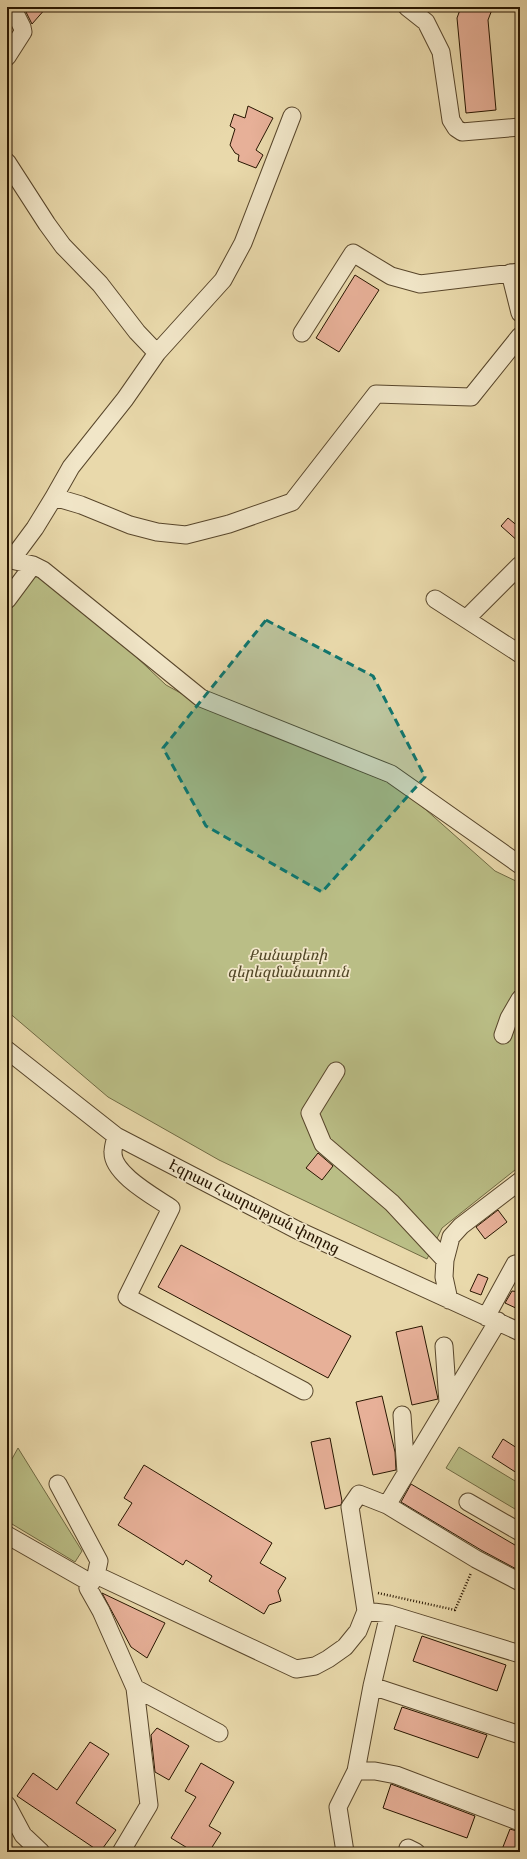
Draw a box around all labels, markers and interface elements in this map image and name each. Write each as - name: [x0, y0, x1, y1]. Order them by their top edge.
- park label: Քանաքեռի գերեզմանատուն: [227, 946, 350, 982]
- street label: Էզրաս Հասրաթյան փողոց: [165, 1156, 343, 1258]

